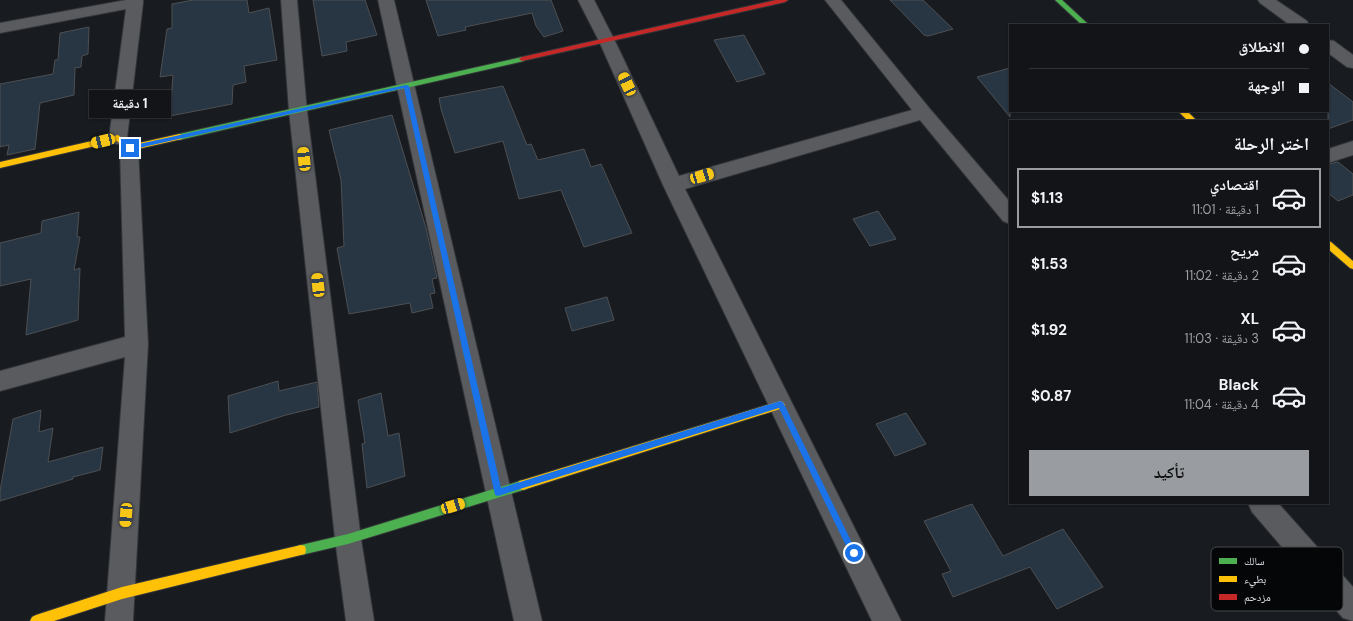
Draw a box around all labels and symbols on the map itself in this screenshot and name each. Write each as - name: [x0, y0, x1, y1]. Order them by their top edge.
- car: [616, 71, 638, 97]
- callout: 1 دقيقة: [89, 90, 171, 118]
- car: [90, 132, 116, 150]
- route end: [121, 139, 139, 157]
- car: [297, 146, 311, 172]
- car: [689, 167, 715, 185]
- car: [311, 272, 325, 298]
- car: [440, 497, 466, 515]
- car: [119, 503, 133, 527]
- route start: [845, 544, 863, 562]
- legend: [1211, 547, 1343, 611]
- text: سالك: [1244, 554, 1264, 568]
- text: بطيء: [1244, 572, 1266, 588]
- text: مزدحم: [1244, 590, 1271, 605]

